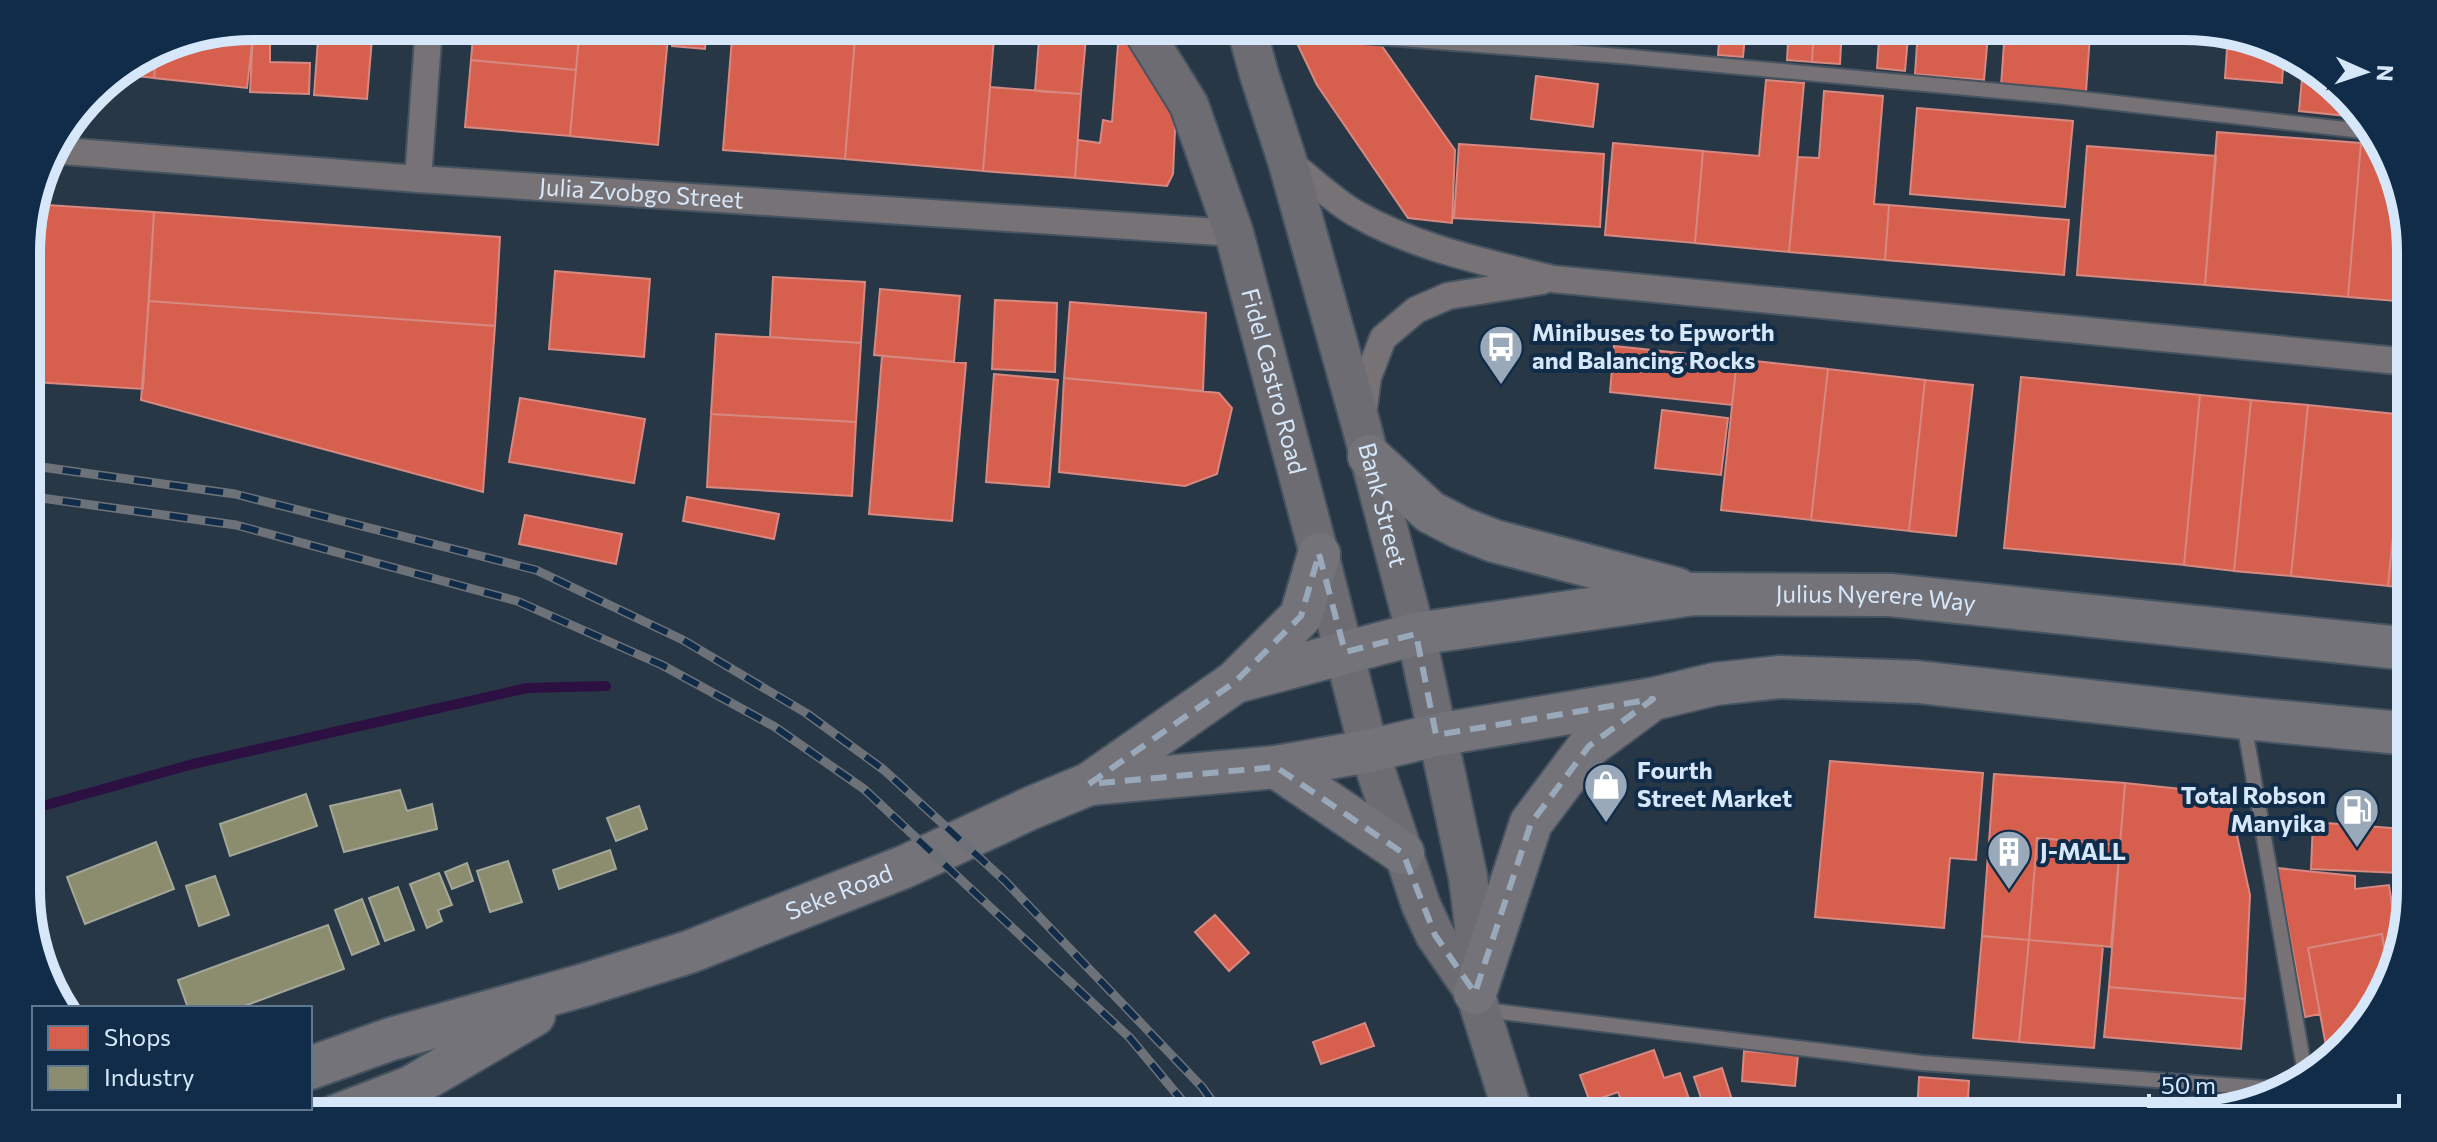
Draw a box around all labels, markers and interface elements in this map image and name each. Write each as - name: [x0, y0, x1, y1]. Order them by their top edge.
- north arrow: [2325, 32, 2405, 112]
- text: N: [2372, 64, 2399, 82]
- street label: Julia Zvobgo Street: [538, 171, 745, 214]
- street label: Fidel Castro Road: [1236, 285, 1313, 477]
- place label: Minibuses to Epworth and Balancing Rocks: [1532, 317, 1775, 374]
- bus stop icon: Minibuses to Epworth and Balancing Rocks: [1477, 323, 1525, 386]
- street label: Bank Street: [1353, 439, 1414, 570]
- street label: Julius Nyerere Way: [1775, 578, 1977, 617]
- place label: Fourth Street Market: [1637, 755, 1792, 812]
- shop icon: Fourth Street Market: [1582, 761, 1630, 824]
- place label: Total Robson Manyika: [2181, 780, 2326, 837]
- fuel station icon: Total Robson Manyika: [2333, 786, 2381, 849]
- building icon: J-MALL: [1985, 828, 2033, 891]
- place label: J-MALL: [2040, 836, 2126, 865]
- street label: Seke Road: [781, 857, 896, 925]
- legend: [32, 1006, 312, 1110]
- text: Shops: [104, 1022, 171, 1051]
- scale bar: [2149, 1058, 2399, 1108]
- text: Industry: [104, 1062, 194, 1091]
- text: 50 m: [2161, 1070, 2216, 1099]

